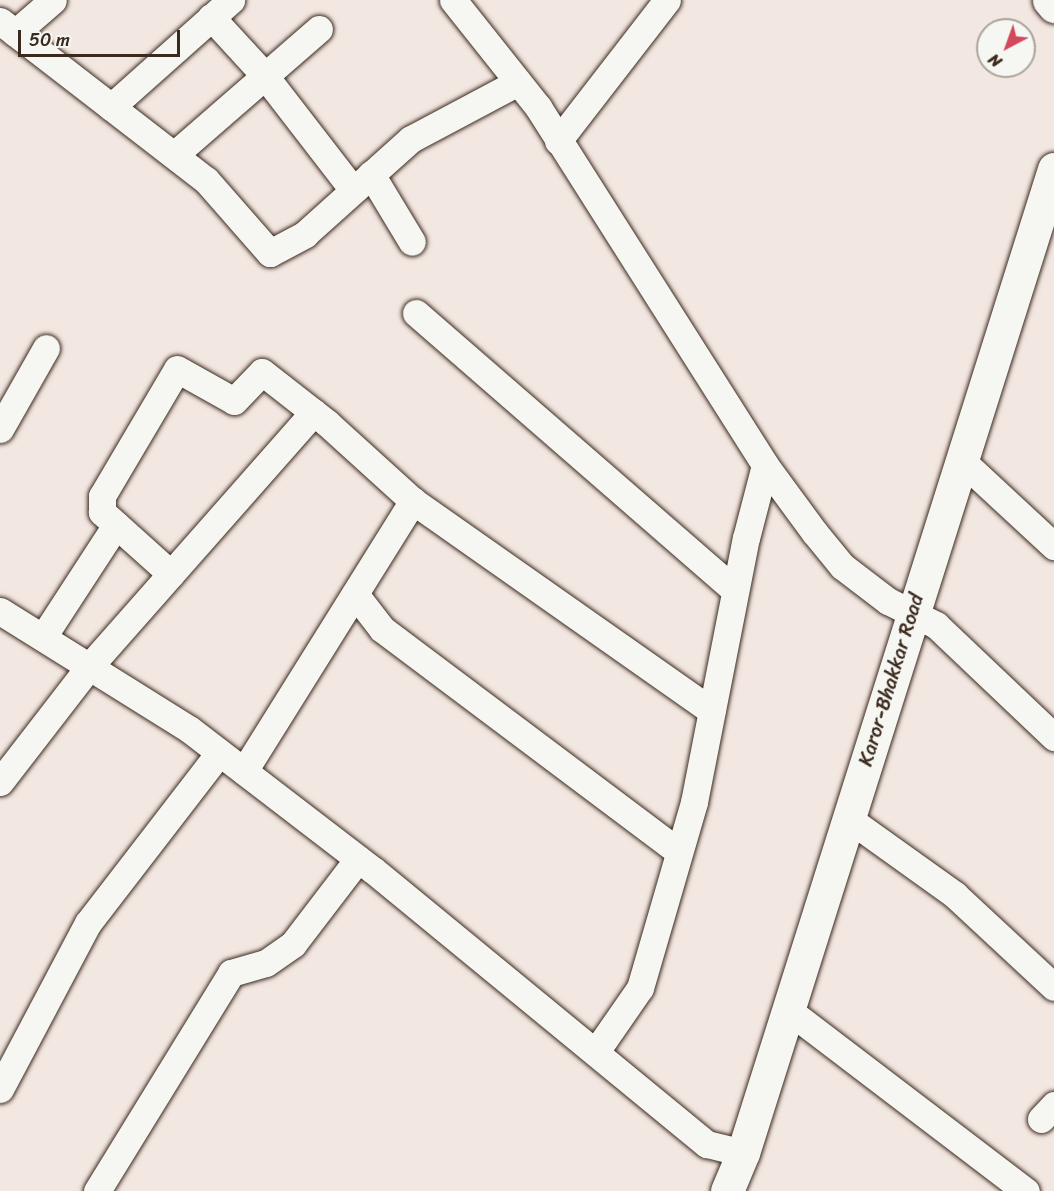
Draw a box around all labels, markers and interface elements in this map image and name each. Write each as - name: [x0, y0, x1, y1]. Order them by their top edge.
- scale bar: [21, 18, 183, 56]
- north arrow: [976, 18, 1036, 78]
- text: 50 m: [29, 24, 70, 56]
- text: N: [981, 46, 1009, 75]
- street label: Karor-Bhakkar Road: [853, 591, 929, 769]

